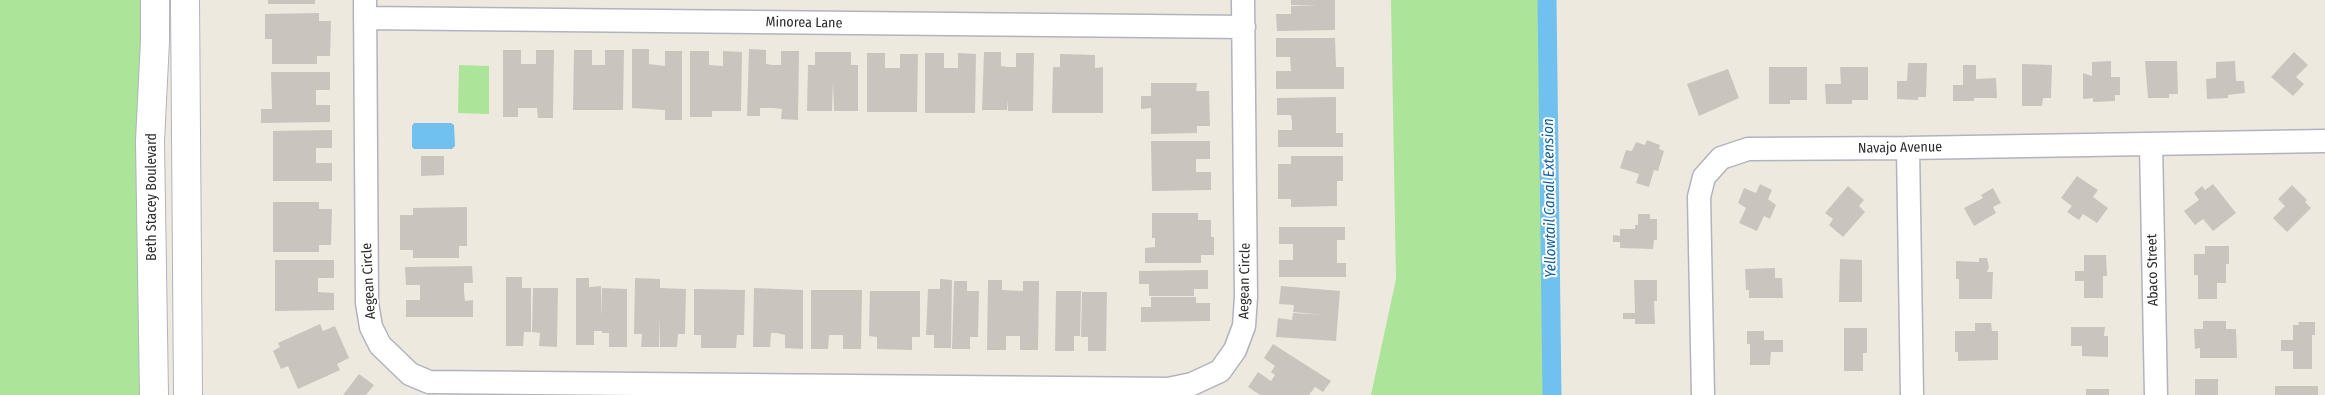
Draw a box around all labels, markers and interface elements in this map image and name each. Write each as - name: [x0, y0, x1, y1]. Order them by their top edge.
- street label: Minorea Lane: [765, 14, 843, 32]
- water label: Yellowtail Canal Extension: [1540, 118, 1560, 278]
- street label: Beth Stacey Boulevard: [144, 133, 160, 261]
- street label: Navajo Avenue: [1858, 139, 1942, 157]
- street label: Abaco Street: [2144, 234, 2162, 306]
- street label: Aegean Circle: [359, 242, 379, 320]
- street label: Aegean Circle: [1236, 243, 1254, 319]

